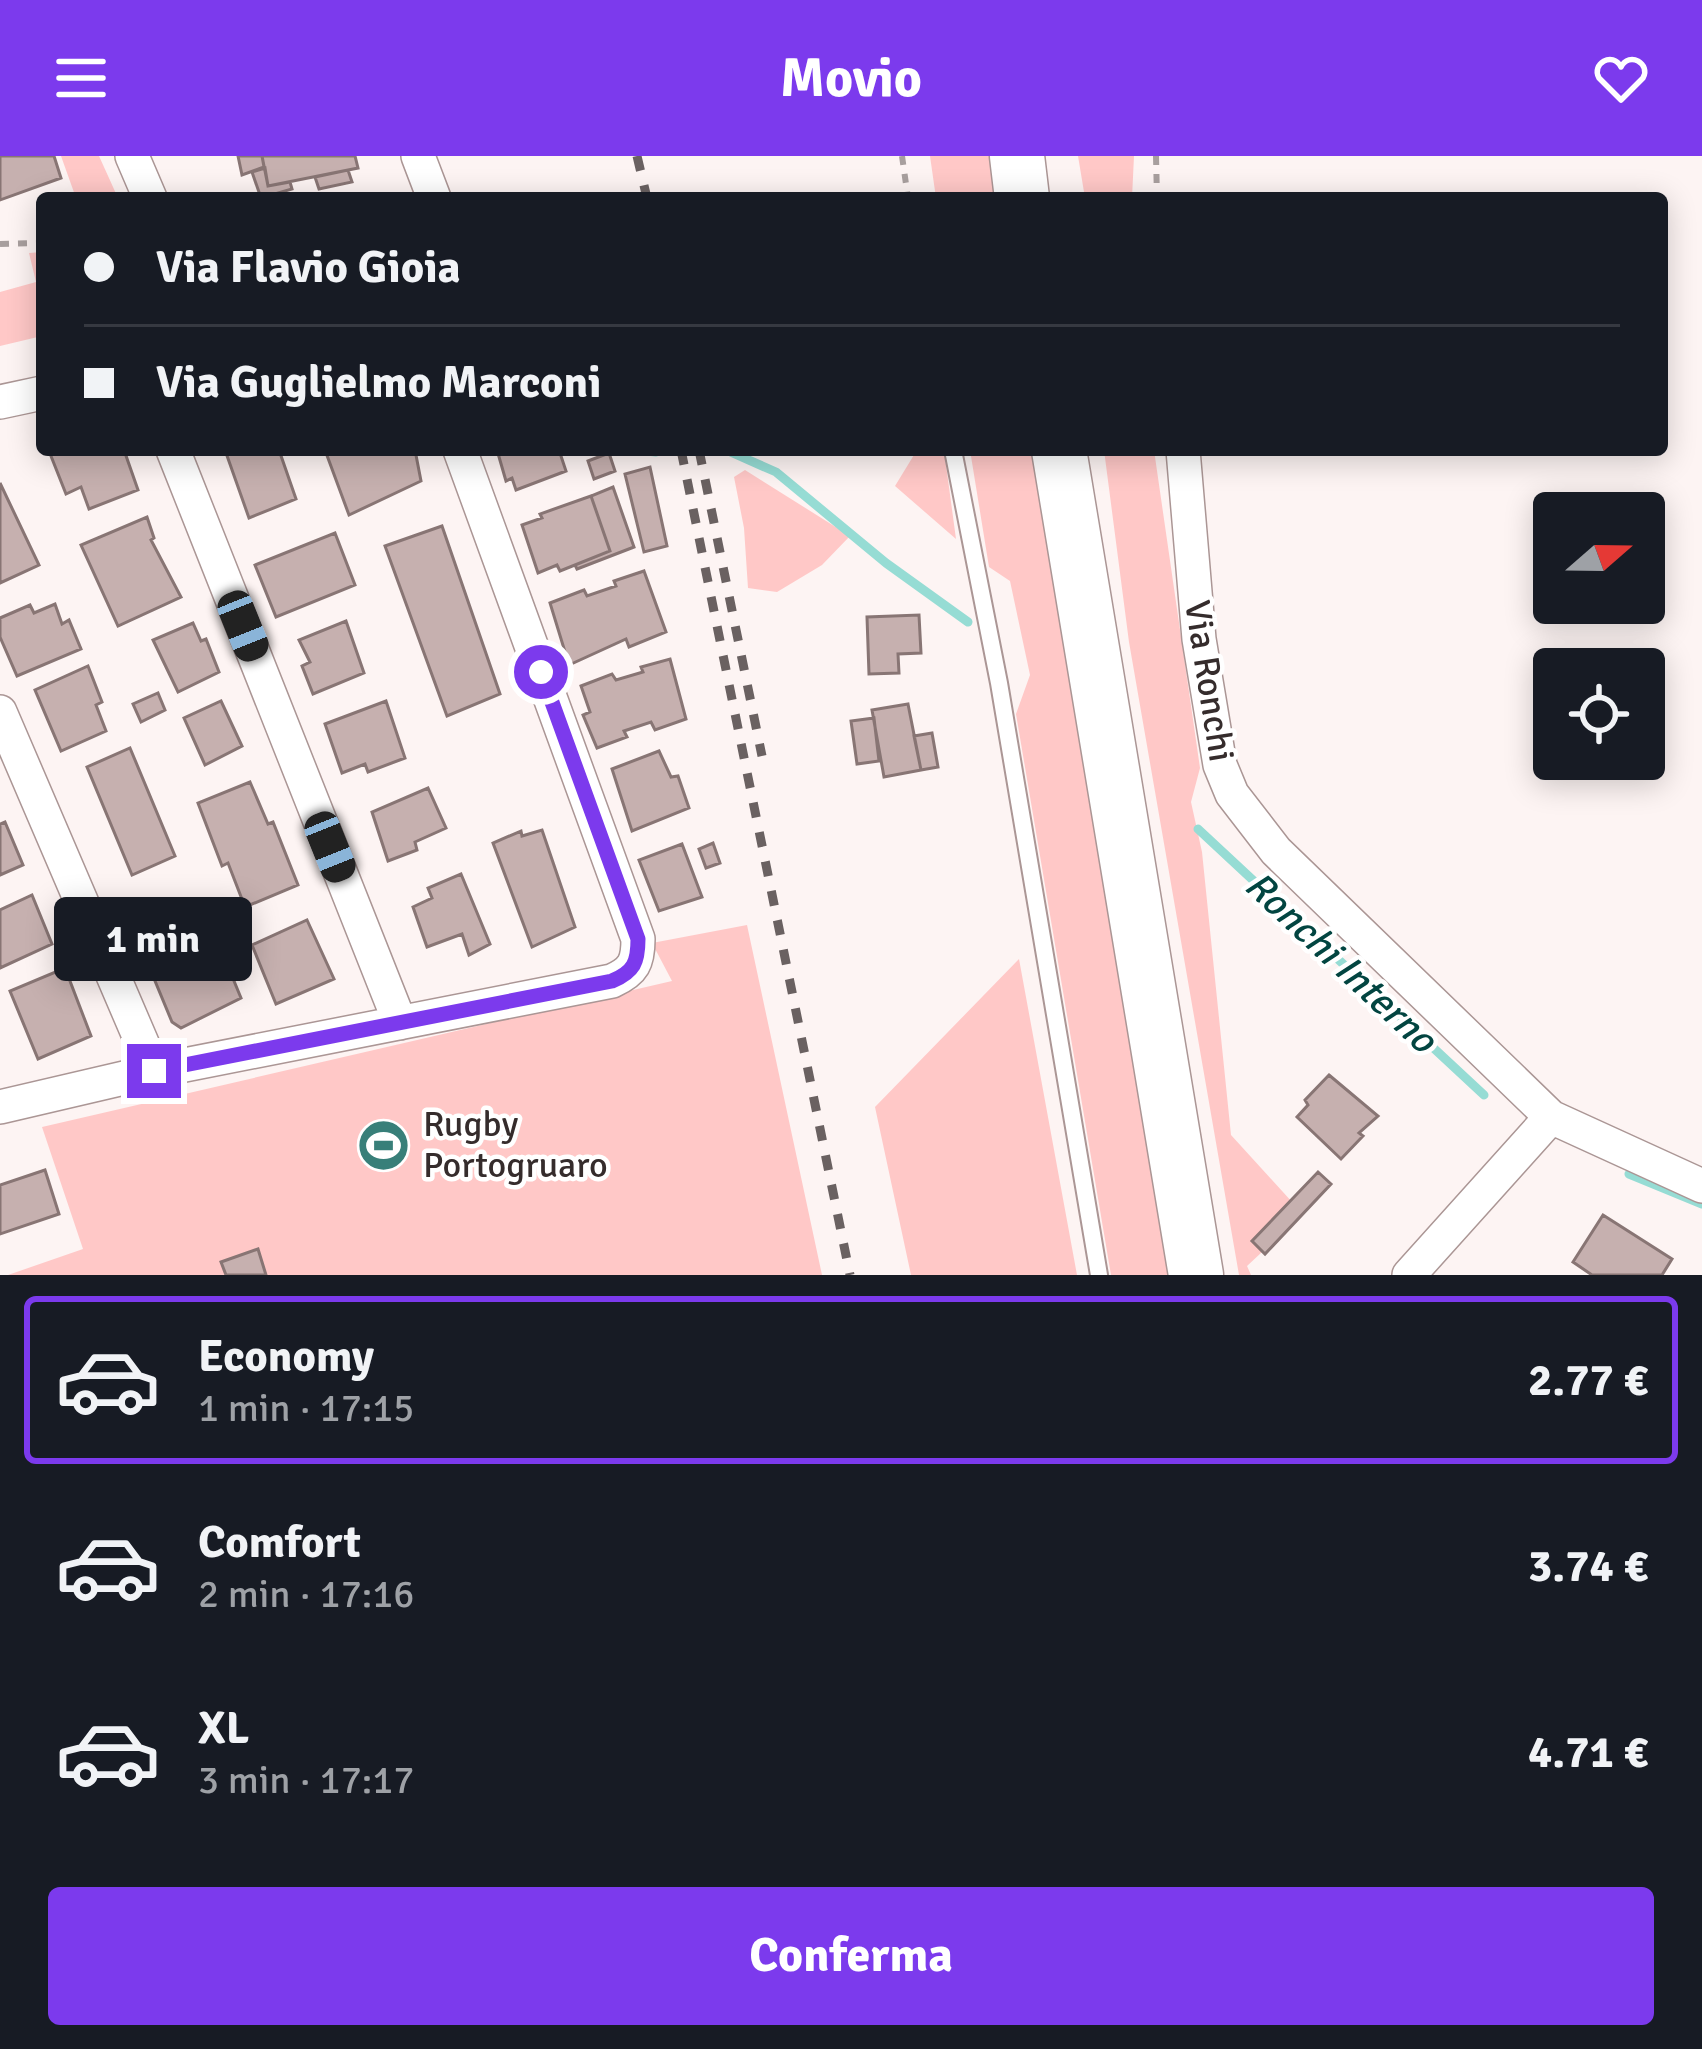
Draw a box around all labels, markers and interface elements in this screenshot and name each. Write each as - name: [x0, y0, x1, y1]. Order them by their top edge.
- icon: menu: [48, 45, 114, 111]
- text: Movio: [780, 45, 922, 112]
- icon: heart: [1588, 45, 1654, 111]
- text: Via Flavio Gioia: [156, 240, 461, 295]
- text: Via Guglielmo Marconi: [156, 355, 601, 410]
- north arrow: [1533, 492, 1665, 624]
- map controls: [1533, 492, 1665, 780]
- car: [213, 586, 273, 666]
- street label: Via Ronchi: [1174, 597, 1244, 765]
- route start: [514, 645, 568, 699]
- button: locate: [1533, 648, 1665, 780]
- car: [300, 807, 360, 887]
- water label: Ronchi Interno: [1235, 861, 1448, 1064]
- callout: 1 min: [55, 897, 253, 981]
- text: 1 min: [106, 915, 200, 963]
- route end: [127, 1044, 181, 1098]
- place label: Rugby Portogruaro: [423, 1102, 608, 1188]
- sports icon: Rugby Portogruaro: [356, 1117, 412, 1173]
- icon: car: [54, 1326, 162, 1434]
- text: Economy: [198, 1329, 374, 1384]
- text: 2.77 €: [1528, 1353, 1648, 1408]
- text: 1 min · 17:15: [198, 1384, 414, 1432]
- icon: car: [54, 1512, 162, 1620]
- text: Comfort: [198, 1515, 361, 1570]
- text: 3.74 €: [1528, 1539, 1648, 1594]
- text: 2 min · 17:16: [198, 1570, 414, 1618]
- icon: car: [54, 1698, 162, 1806]
- text: XL: [198, 1701, 249, 1756]
- text: 4.71 €: [1528, 1725, 1648, 1780]
- text: 3 min · 17:17: [198, 1756, 414, 1804]
- button: Conferma: [48, 1887, 1654, 2025]

